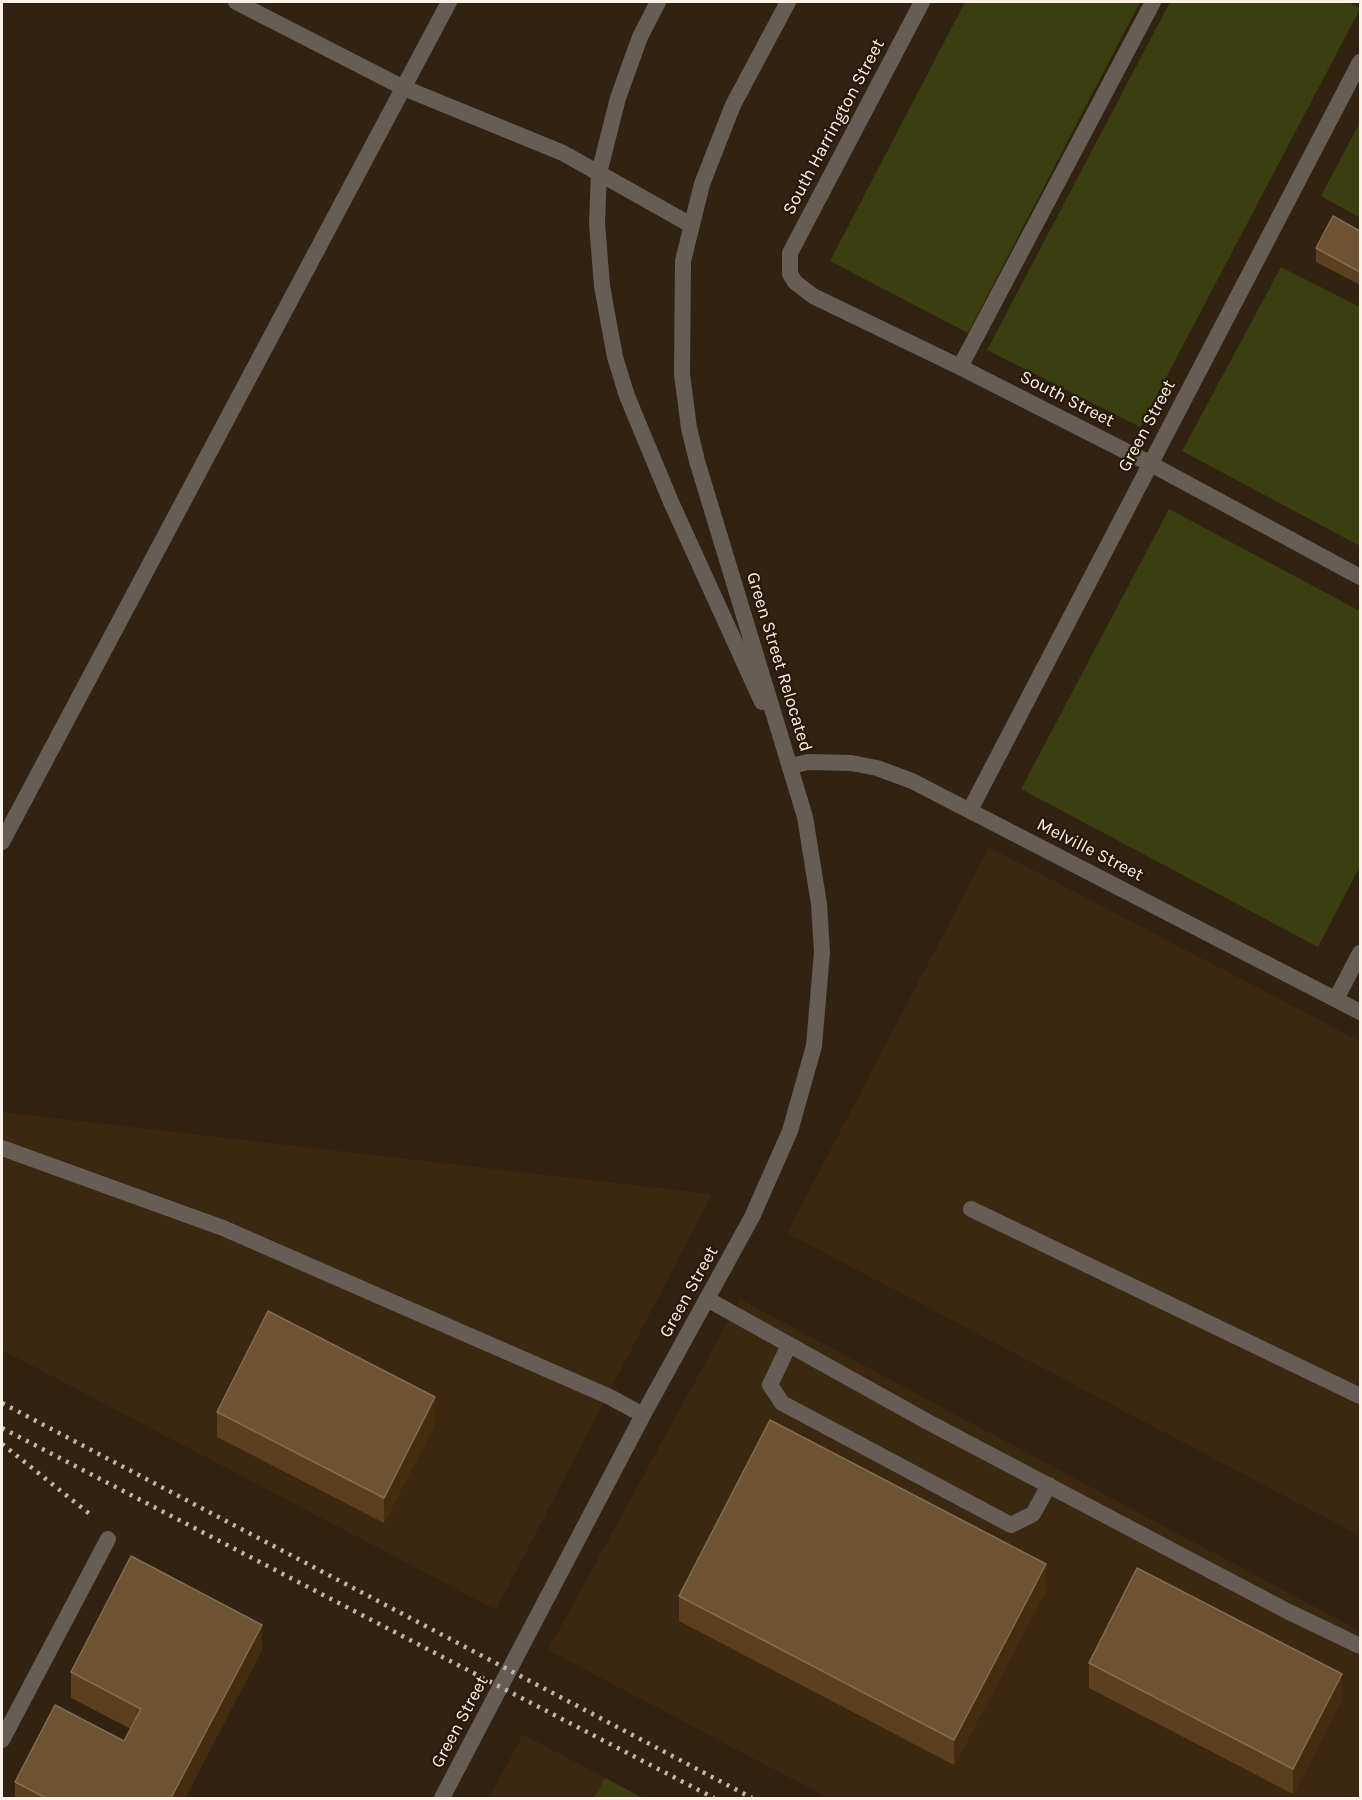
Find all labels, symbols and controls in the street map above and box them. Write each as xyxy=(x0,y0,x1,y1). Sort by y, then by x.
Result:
street label: South Harrington Street xyxy=(778,35,890,219)
street label: South Street xyxy=(1016,366,1118,432)
street label: Green Street xyxy=(1114,376,1180,476)
street label: Green Street Relocated xyxy=(741,570,817,754)
street label: Melville Street xyxy=(1033,814,1147,886)
street label: Green Street xyxy=(655,1243,723,1341)
street label: Green Street xyxy=(427,1672,493,1772)

